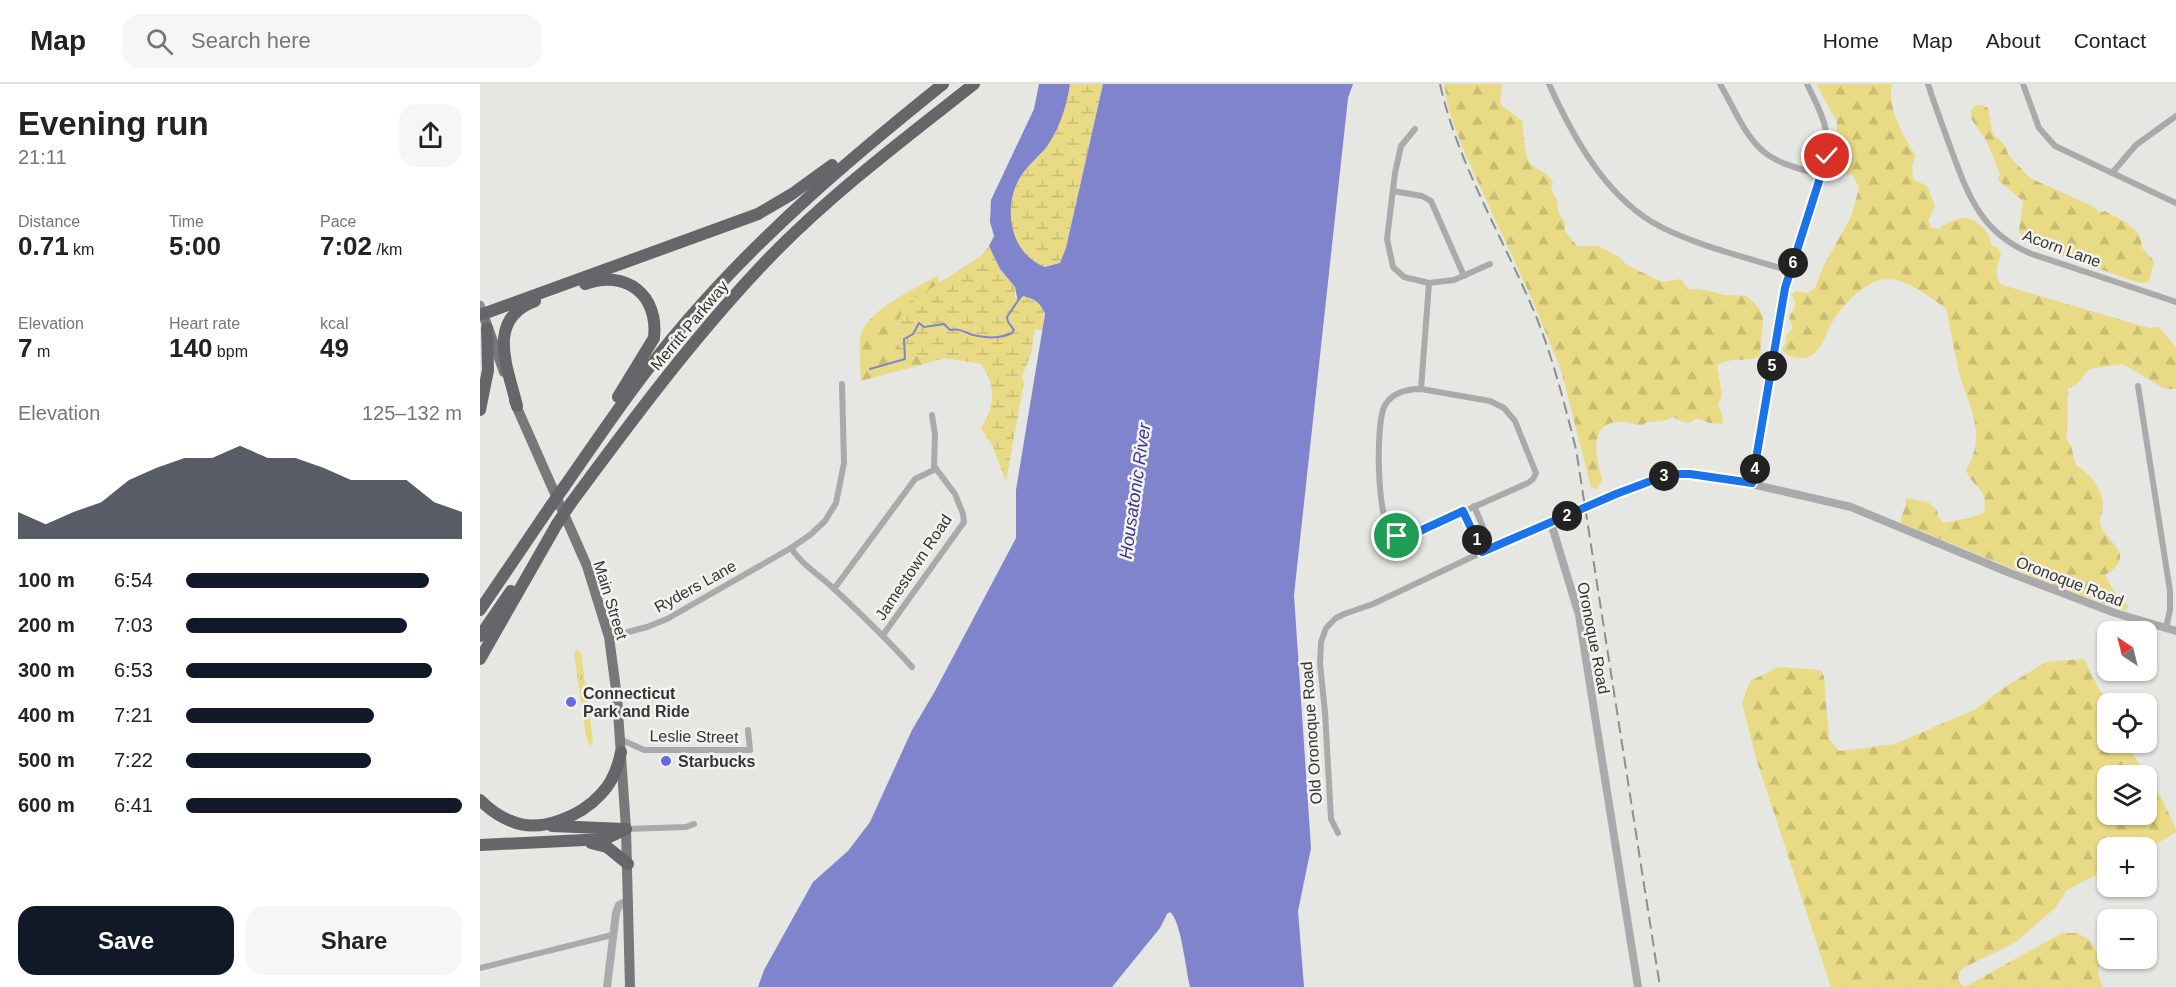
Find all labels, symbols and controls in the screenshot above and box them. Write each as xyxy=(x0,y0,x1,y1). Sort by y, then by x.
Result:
search box xyxy=(122,14,542,68)
text: Map xyxy=(30,25,86,56)
icon: search xyxy=(143,25,176,58)
text: Search here xyxy=(191,28,311,53)
text: Home xyxy=(1823,29,1879,52)
text: Map xyxy=(1912,29,1953,52)
text: About xyxy=(1986,29,2041,52)
text: Contact xyxy=(2074,29,2146,52)
button: share xyxy=(399,104,462,167)
text: Evening run xyxy=(18,105,209,142)
pin xyxy=(1801,130,1852,181)
icon: check xyxy=(1810,139,1843,172)
text: 21:11 xyxy=(18,146,67,168)
text: Distance xyxy=(18,213,80,230)
text: Time xyxy=(169,213,204,230)
text: Pace xyxy=(320,213,356,230)
street label: Acorn Lane xyxy=(2020,226,2103,270)
text: 0.71 xyxy=(18,231,69,261)
text: 5:00 xyxy=(169,231,221,261)
text: 7:02 xyxy=(320,231,372,261)
text: km xyxy=(69,241,94,258)
text: /km xyxy=(372,241,402,258)
pin: 6 xyxy=(1778,248,1808,278)
text: 6 xyxy=(1789,254,1797,271)
street label: Merritt Parkway xyxy=(647,277,732,373)
text: Elevation xyxy=(18,315,84,332)
text: Heart rate xyxy=(169,315,240,332)
text: kcal xyxy=(320,315,348,332)
text: 7 xyxy=(18,333,32,363)
text: 140 xyxy=(169,333,212,363)
text: 49 xyxy=(320,333,349,363)
text: m xyxy=(32,343,50,360)
text: bpm xyxy=(212,343,248,360)
pin: 5 xyxy=(1757,351,1787,381)
text: 5 xyxy=(1768,357,1776,374)
text: Elevation xyxy=(18,402,100,424)
text: 125–132 m xyxy=(362,402,462,424)
water label: Housatonic River xyxy=(1116,421,1155,560)
pin: 4 xyxy=(1740,454,1770,484)
text: 4 xyxy=(1751,460,1759,477)
pin: 3 xyxy=(1649,461,1679,491)
text: 3 xyxy=(1660,467,1668,484)
pin: 2 xyxy=(1552,501,1582,531)
text: 2 xyxy=(1563,507,1571,524)
pin xyxy=(1371,510,1422,561)
street label: Jamestown Road xyxy=(872,511,955,623)
icon: arrive xyxy=(1380,519,1413,552)
pin: 1 xyxy=(1462,525,1492,555)
text: 1 xyxy=(1473,531,1481,548)
street label: Oronoque Road xyxy=(2014,553,2126,610)
street label: Ryders Lane xyxy=(651,557,739,616)
street label: Main Street xyxy=(590,559,631,642)
text: 100 m xyxy=(18,569,75,591)
text: 6:54 xyxy=(114,569,153,591)
street label: Oronoque Road xyxy=(1574,581,1613,696)
text: 200 m xyxy=(18,614,75,636)
text: 7:03 xyxy=(114,614,153,636)
north arrow xyxy=(2097,621,2157,681)
map controls xyxy=(2097,621,2157,969)
text: 300 m xyxy=(18,659,75,681)
text: 6:53 xyxy=(114,659,153,681)
street label: Old Oronoque Road xyxy=(1298,661,1325,805)
place label: Connecticut Park and Ride xyxy=(583,685,690,720)
button: locate xyxy=(2097,693,2157,753)
marker: Connecticut Park and Ride xyxy=(564,695,578,709)
text: 400 m xyxy=(18,704,75,726)
text: 7:21 xyxy=(114,704,153,726)
street label: Leslie Street xyxy=(649,727,739,746)
text: 500 m xyxy=(18,749,75,771)
text: 7:22 xyxy=(114,749,153,771)
place label: Starbucks xyxy=(678,753,755,770)
marker: Starbucks xyxy=(659,754,673,768)
button: layers xyxy=(2097,765,2157,825)
text: 600 m xyxy=(18,794,75,816)
text: 6:41 xyxy=(114,794,153,816)
button: + xyxy=(2097,837,2157,897)
button: Save xyxy=(18,906,234,975)
button: Share xyxy=(246,906,462,975)
button: − xyxy=(2097,909,2157,969)

